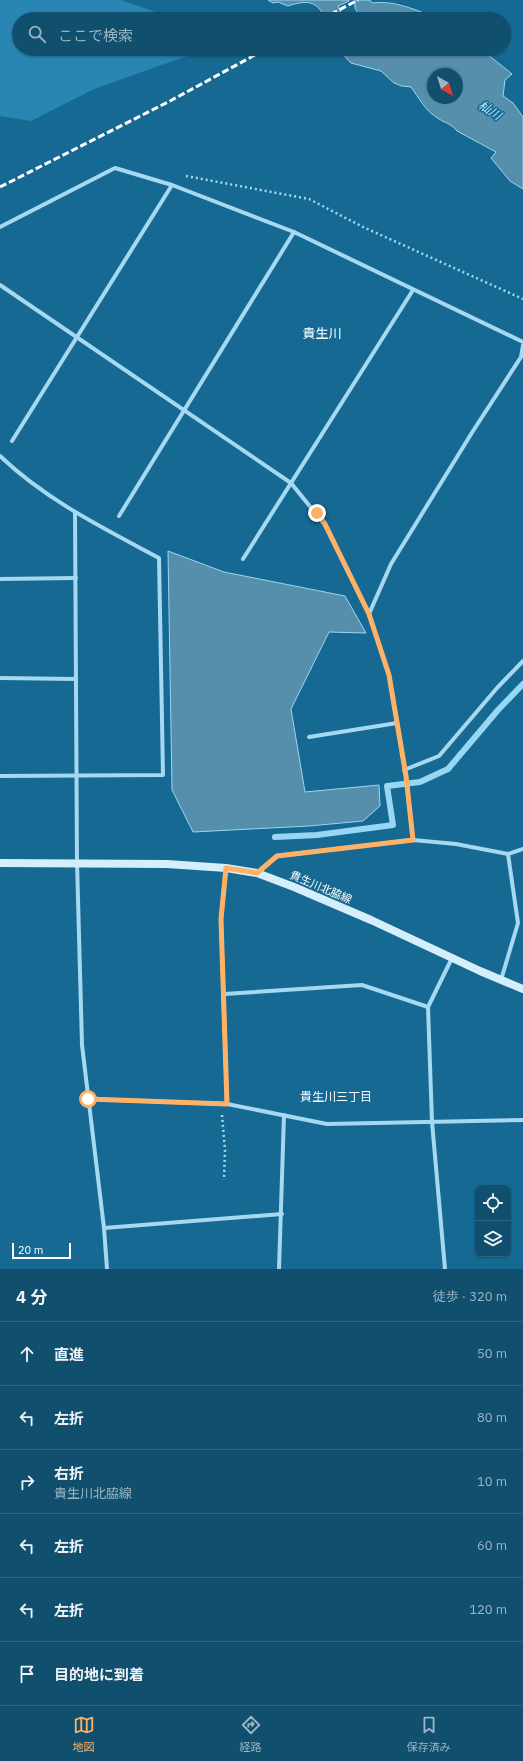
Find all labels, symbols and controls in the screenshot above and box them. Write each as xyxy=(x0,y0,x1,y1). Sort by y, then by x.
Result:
search box xyxy=(12,12,511,56)
icon: search xyxy=(26,23,48,45)
text: ここで検索 xyxy=(58,26,133,45)
north arrow xyxy=(427,68,463,104)
water label: 杣川 xyxy=(476,97,506,124)
district label: 貴生川 xyxy=(302,325,342,342)
route end xyxy=(308,504,326,522)
street label: 貴生川北脇線 xyxy=(288,868,354,906)
district label: 貴生川三丁目 xyxy=(300,1089,372,1104)
route start xyxy=(79,1090,97,1108)
map controls xyxy=(475,1185,511,1257)
button: locate xyxy=(475,1185,511,1221)
button: layers xyxy=(475,1221,511,1257)
scale bar xyxy=(12,1241,71,1260)
text: 20 m xyxy=(18,1243,43,1257)
text: 4 分 xyxy=(16,1286,47,1308)
text: 徒歩 · 320 m xyxy=(433,1288,507,1305)
icon: ahead xyxy=(16,1343,38,1365)
text: 直進 xyxy=(54,1345,84,1364)
text: 50 m xyxy=(477,1345,507,1362)
icon: left xyxy=(16,1407,38,1429)
text: 左折 xyxy=(54,1409,84,1428)
text: 80 m xyxy=(477,1409,507,1426)
text: 右折 xyxy=(54,1464,84,1483)
icon: right xyxy=(16,1471,38,1493)
text: 10 m xyxy=(477,1473,507,1490)
text: 貴生川北脇線 xyxy=(54,1485,132,1502)
icon: left xyxy=(16,1535,38,1557)
text: 左折 xyxy=(54,1537,84,1556)
text: 60 m xyxy=(477,1537,507,1554)
icon: left xyxy=(16,1599,38,1621)
text: 左折 xyxy=(54,1601,84,1620)
text: 120 m xyxy=(469,1601,507,1618)
icon: arrive xyxy=(16,1663,38,1685)
text: 目的地に到着 xyxy=(54,1665,144,1684)
tab: 地図 xyxy=(73,1714,95,1754)
tab: 経路 xyxy=(240,1714,262,1754)
tab: 保存済み xyxy=(407,1714,451,1754)

